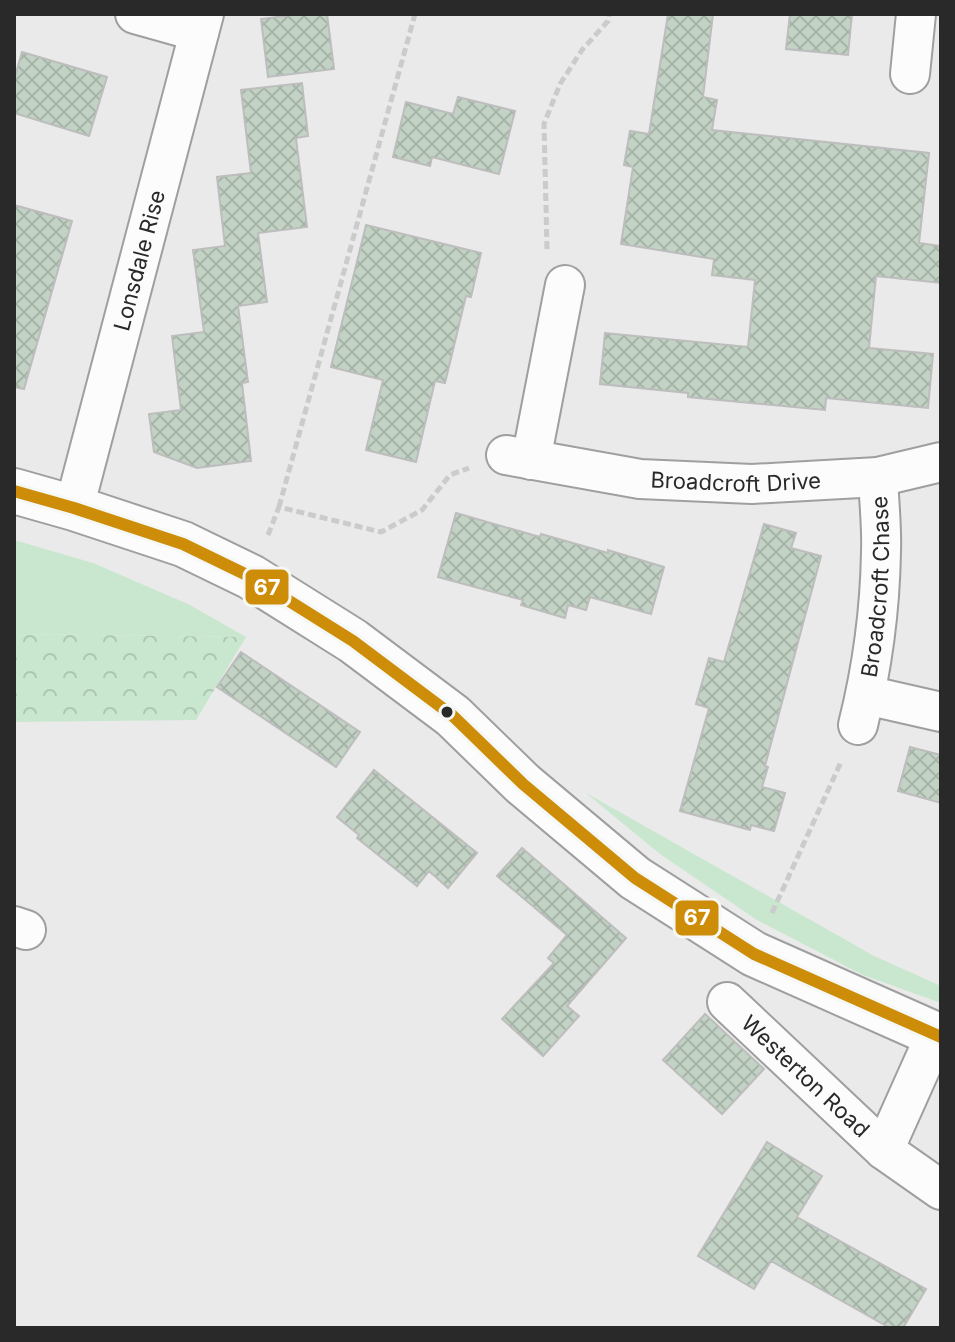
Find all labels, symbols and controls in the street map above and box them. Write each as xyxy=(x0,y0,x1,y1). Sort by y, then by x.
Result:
street label: Lonsdale Rise xyxy=(108,187,170,334)
street label: Broadcroft Drive xyxy=(650,466,822,497)
street label: Broadcroft Chase xyxy=(856,495,894,679)
line badge: 67 xyxy=(244,568,290,606)
text: 67 xyxy=(253,574,281,600)
unlabelled marker xyxy=(439,704,455,720)
line badge: 67 xyxy=(674,899,720,937)
text: 67 xyxy=(683,904,711,930)
street label: Westerton Road xyxy=(736,1010,875,1142)

